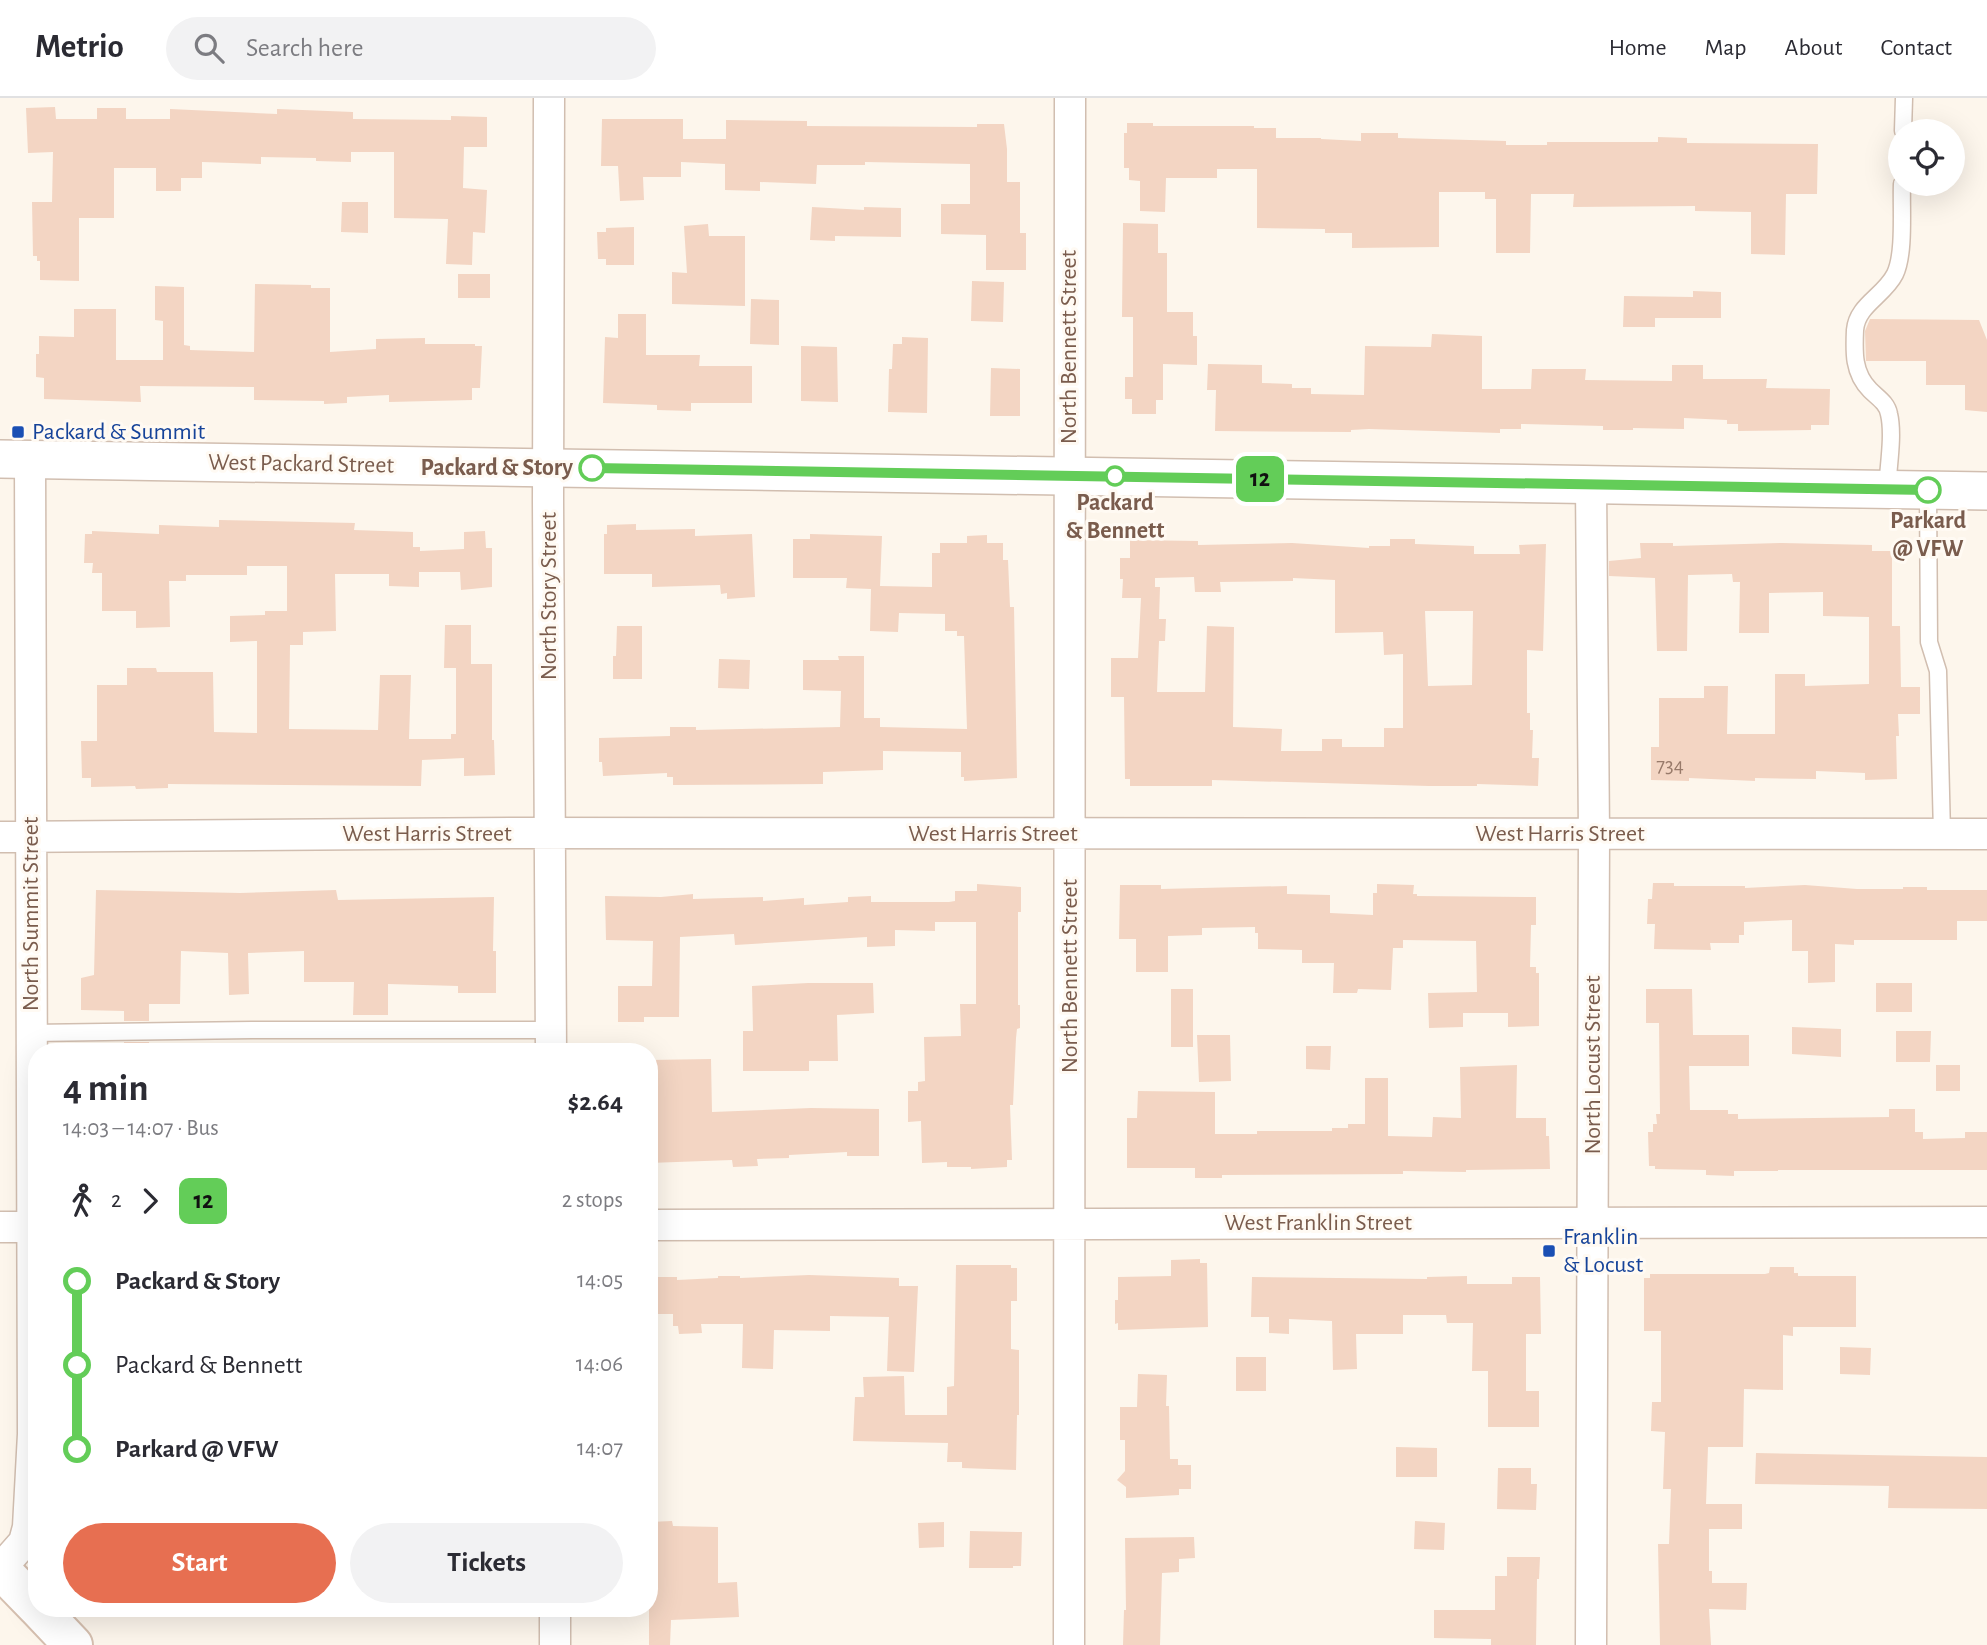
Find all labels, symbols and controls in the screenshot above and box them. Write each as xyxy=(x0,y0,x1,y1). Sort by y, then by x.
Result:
search box xyxy=(166,17,656,80)
icon: search xyxy=(190,29,228,67)
text: Metrio xyxy=(35,31,124,64)
text: Search here xyxy=(246,35,363,61)
text: Home xyxy=(1609,36,1667,60)
text: Map xyxy=(1705,36,1747,60)
text: About xyxy=(1785,36,1842,60)
text: Contact xyxy=(1880,36,1952,60)
map controls xyxy=(1888,119,1965,196)
button: locate xyxy=(1888,119,1965,196)
street label: North Bennett Street xyxy=(1057,249,1081,444)
place label: Packard & Summit xyxy=(32,420,206,444)
marker: Packard & Summit xyxy=(10,424,26,440)
street label: West Packard Street xyxy=(208,450,395,478)
marker: Packard & Story xyxy=(579,455,605,481)
place label: Packard & Story xyxy=(421,456,573,480)
line badge: 12 xyxy=(1228,456,1292,502)
marker: Packard & Bennett xyxy=(1105,466,1125,486)
text: 12 xyxy=(1250,467,1270,491)
marker: Parkard @ VFW xyxy=(1915,477,1941,503)
place label: Packard & Bennett xyxy=(1066,491,1164,543)
place label: Parkard @ VFW xyxy=(1890,509,1966,561)
street label: North Story Street xyxy=(537,512,561,680)
house number: 734 xyxy=(1656,755,1684,776)
street label: North Summit Street xyxy=(19,816,43,1011)
street label: West Harris Street xyxy=(342,822,512,846)
street label: West Harris Street xyxy=(908,822,1078,846)
street label: West Harris Street xyxy=(1475,822,1645,846)
street label: North Bennett Street xyxy=(1058,878,1082,1073)
street label: North Locust Street xyxy=(1581,975,1605,1155)
text: 4 min xyxy=(63,1070,149,1108)
text: $2.64 xyxy=(567,1089,623,1115)
text: 14:03 – 14:07 · Bus xyxy=(63,1117,219,1140)
icon: walk xyxy=(63,1182,101,1220)
icon: forward xyxy=(131,1182,169,1220)
text: 2 xyxy=(111,1189,121,1212)
text: 12 xyxy=(193,1189,213,1213)
text: 2 stops xyxy=(562,1189,623,1212)
street label: West Franklin Street xyxy=(1224,1211,1412,1235)
place label: Franklin & Locust xyxy=(1563,1225,1643,1277)
marker: Franklin & Locust xyxy=(1541,1243,1557,1259)
text: Packard & Story xyxy=(115,1268,280,1294)
text: 14:05 xyxy=(577,1269,623,1292)
text: Packard & Bennett xyxy=(115,1352,302,1378)
text: 14:06 xyxy=(576,1353,623,1376)
text: Parkard @ VFW xyxy=(115,1436,278,1462)
text: 14:07 xyxy=(577,1437,623,1460)
button: Start xyxy=(63,1523,336,1603)
button: Tickets xyxy=(350,1523,623,1603)

